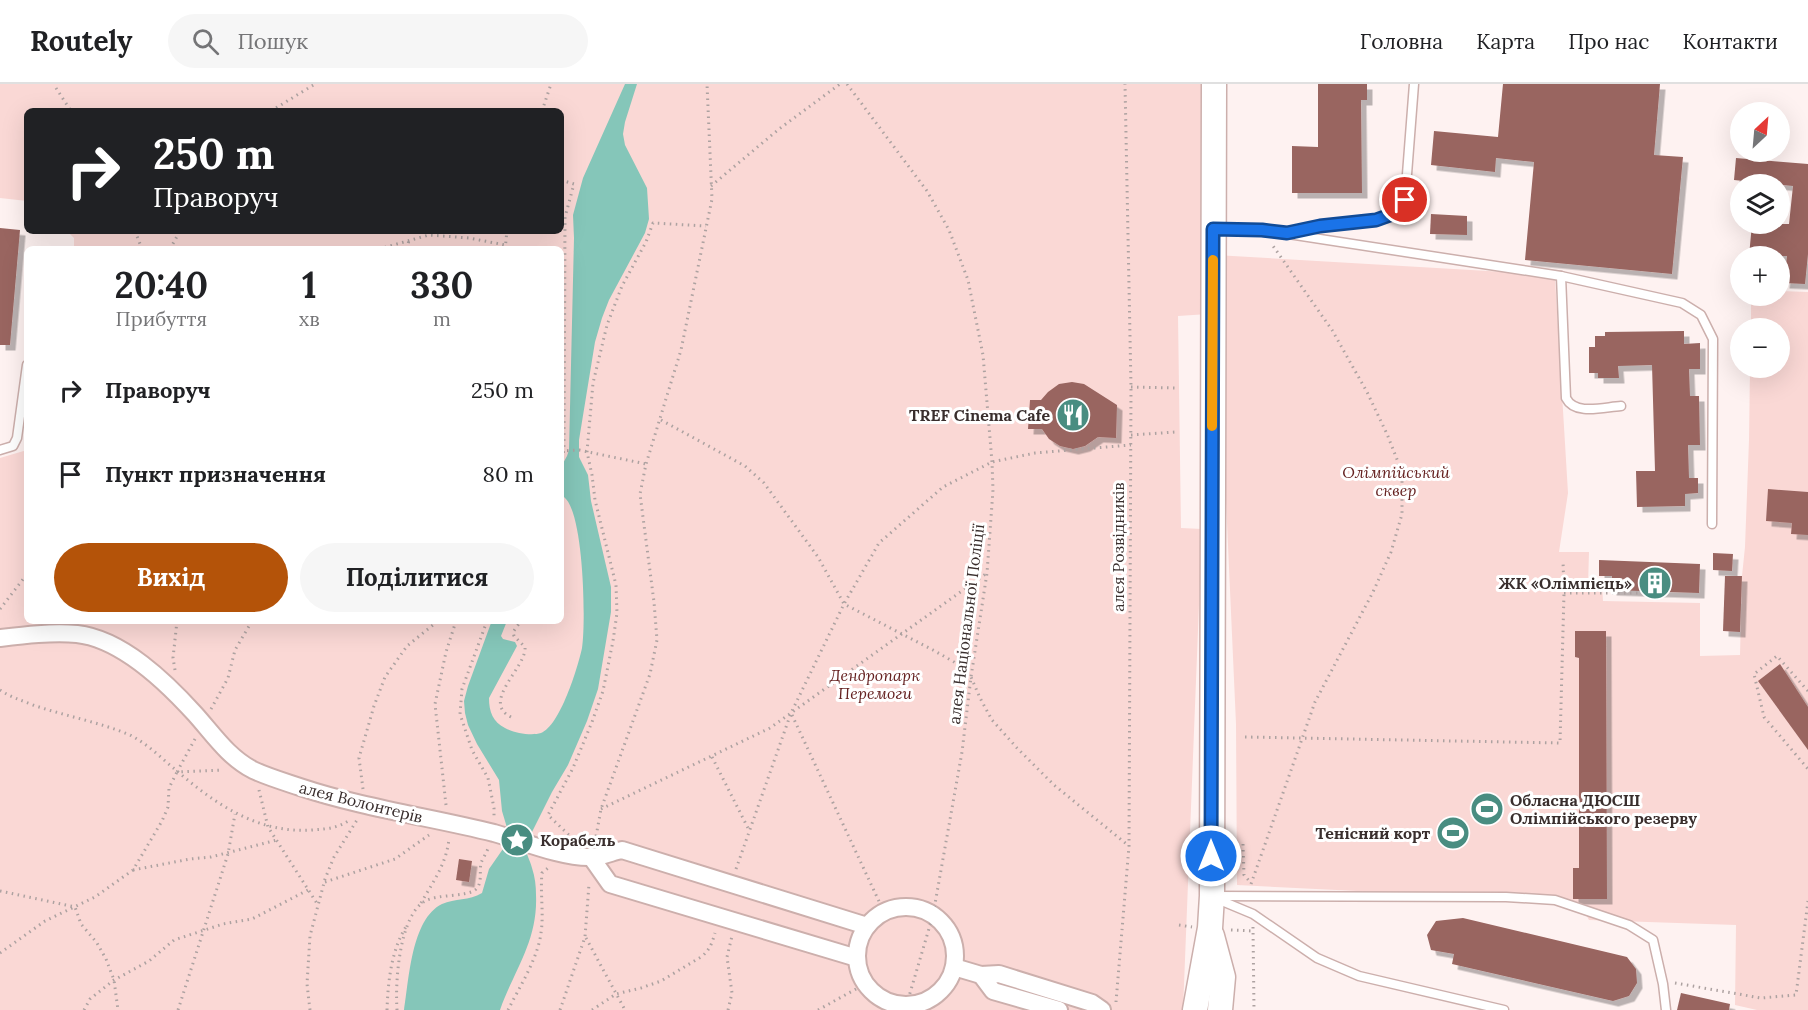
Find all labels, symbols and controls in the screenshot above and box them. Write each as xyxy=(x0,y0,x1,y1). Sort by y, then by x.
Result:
search box xyxy=(168,14,588,68)
text: Routely xyxy=(30,23,132,59)
icon: search xyxy=(189,25,222,58)
text: Пошук xyxy=(237,27,308,55)
text: Головна xyxy=(1360,28,1443,55)
text: Карта xyxy=(1476,28,1535,55)
text: Про нас xyxy=(1568,28,1650,55)
text: Контакти xyxy=(1683,28,1778,55)
north arrow xyxy=(1730,102,1790,162)
map controls xyxy=(1730,102,1790,378)
text: 250 m xyxy=(153,127,274,181)
icon: right xyxy=(54,132,132,210)
pin xyxy=(1379,174,1430,225)
button: layers xyxy=(1730,174,1790,234)
text: Праворуч xyxy=(153,180,279,214)
icon: arrive xyxy=(1388,183,1421,216)
button: + xyxy=(1730,246,1790,306)
text: 20:40 xyxy=(115,262,208,308)
text: 1 xyxy=(302,262,317,308)
text: 330 xyxy=(410,262,473,308)
text: Прибуття xyxy=(116,306,207,331)
text: хв xyxy=(299,306,320,331)
text: m xyxy=(433,306,451,331)
button: − xyxy=(1730,318,1790,378)
icon: right xyxy=(54,374,87,407)
text: Праворуч xyxy=(105,376,211,404)
text: 250 m xyxy=(471,376,534,404)
restaurant icon: TREF Cinema Cafe xyxy=(1055,397,1091,433)
place label: TREF Cinema Cafe xyxy=(909,405,1050,425)
icon: arrive xyxy=(54,458,87,491)
text: Пункт призначення xyxy=(105,460,326,488)
text: 80 m xyxy=(483,460,534,488)
park label: Олімпійський сквер xyxy=(1342,462,1450,500)
street label: алея Розвідників xyxy=(1108,482,1128,612)
street label: алея Національної Поліції xyxy=(944,522,988,725)
button: Вихід xyxy=(54,543,288,612)
button: Поділитися xyxy=(300,543,534,612)
building icon: ЖК «Олімпієць» xyxy=(1637,565,1673,601)
place label: ЖК «Олімпієць» xyxy=(1499,573,1632,593)
park label: Дендропарк Перемоги xyxy=(829,665,920,703)
street label: алея Волонтерів xyxy=(297,777,425,827)
place label: Обласна ДЮСШ Олімпійського резерву xyxy=(1510,790,1697,828)
sports icon: Обласна ДЮСШ Олімпійського резерву xyxy=(1469,791,1505,827)
sports icon: Тенісний корт xyxy=(1435,815,1471,851)
place icon: Корабель xyxy=(499,822,535,858)
place label: Тенісний корт xyxy=(1316,823,1431,843)
position arrow xyxy=(1179,824,1243,888)
place label: Корабель xyxy=(540,830,616,850)

